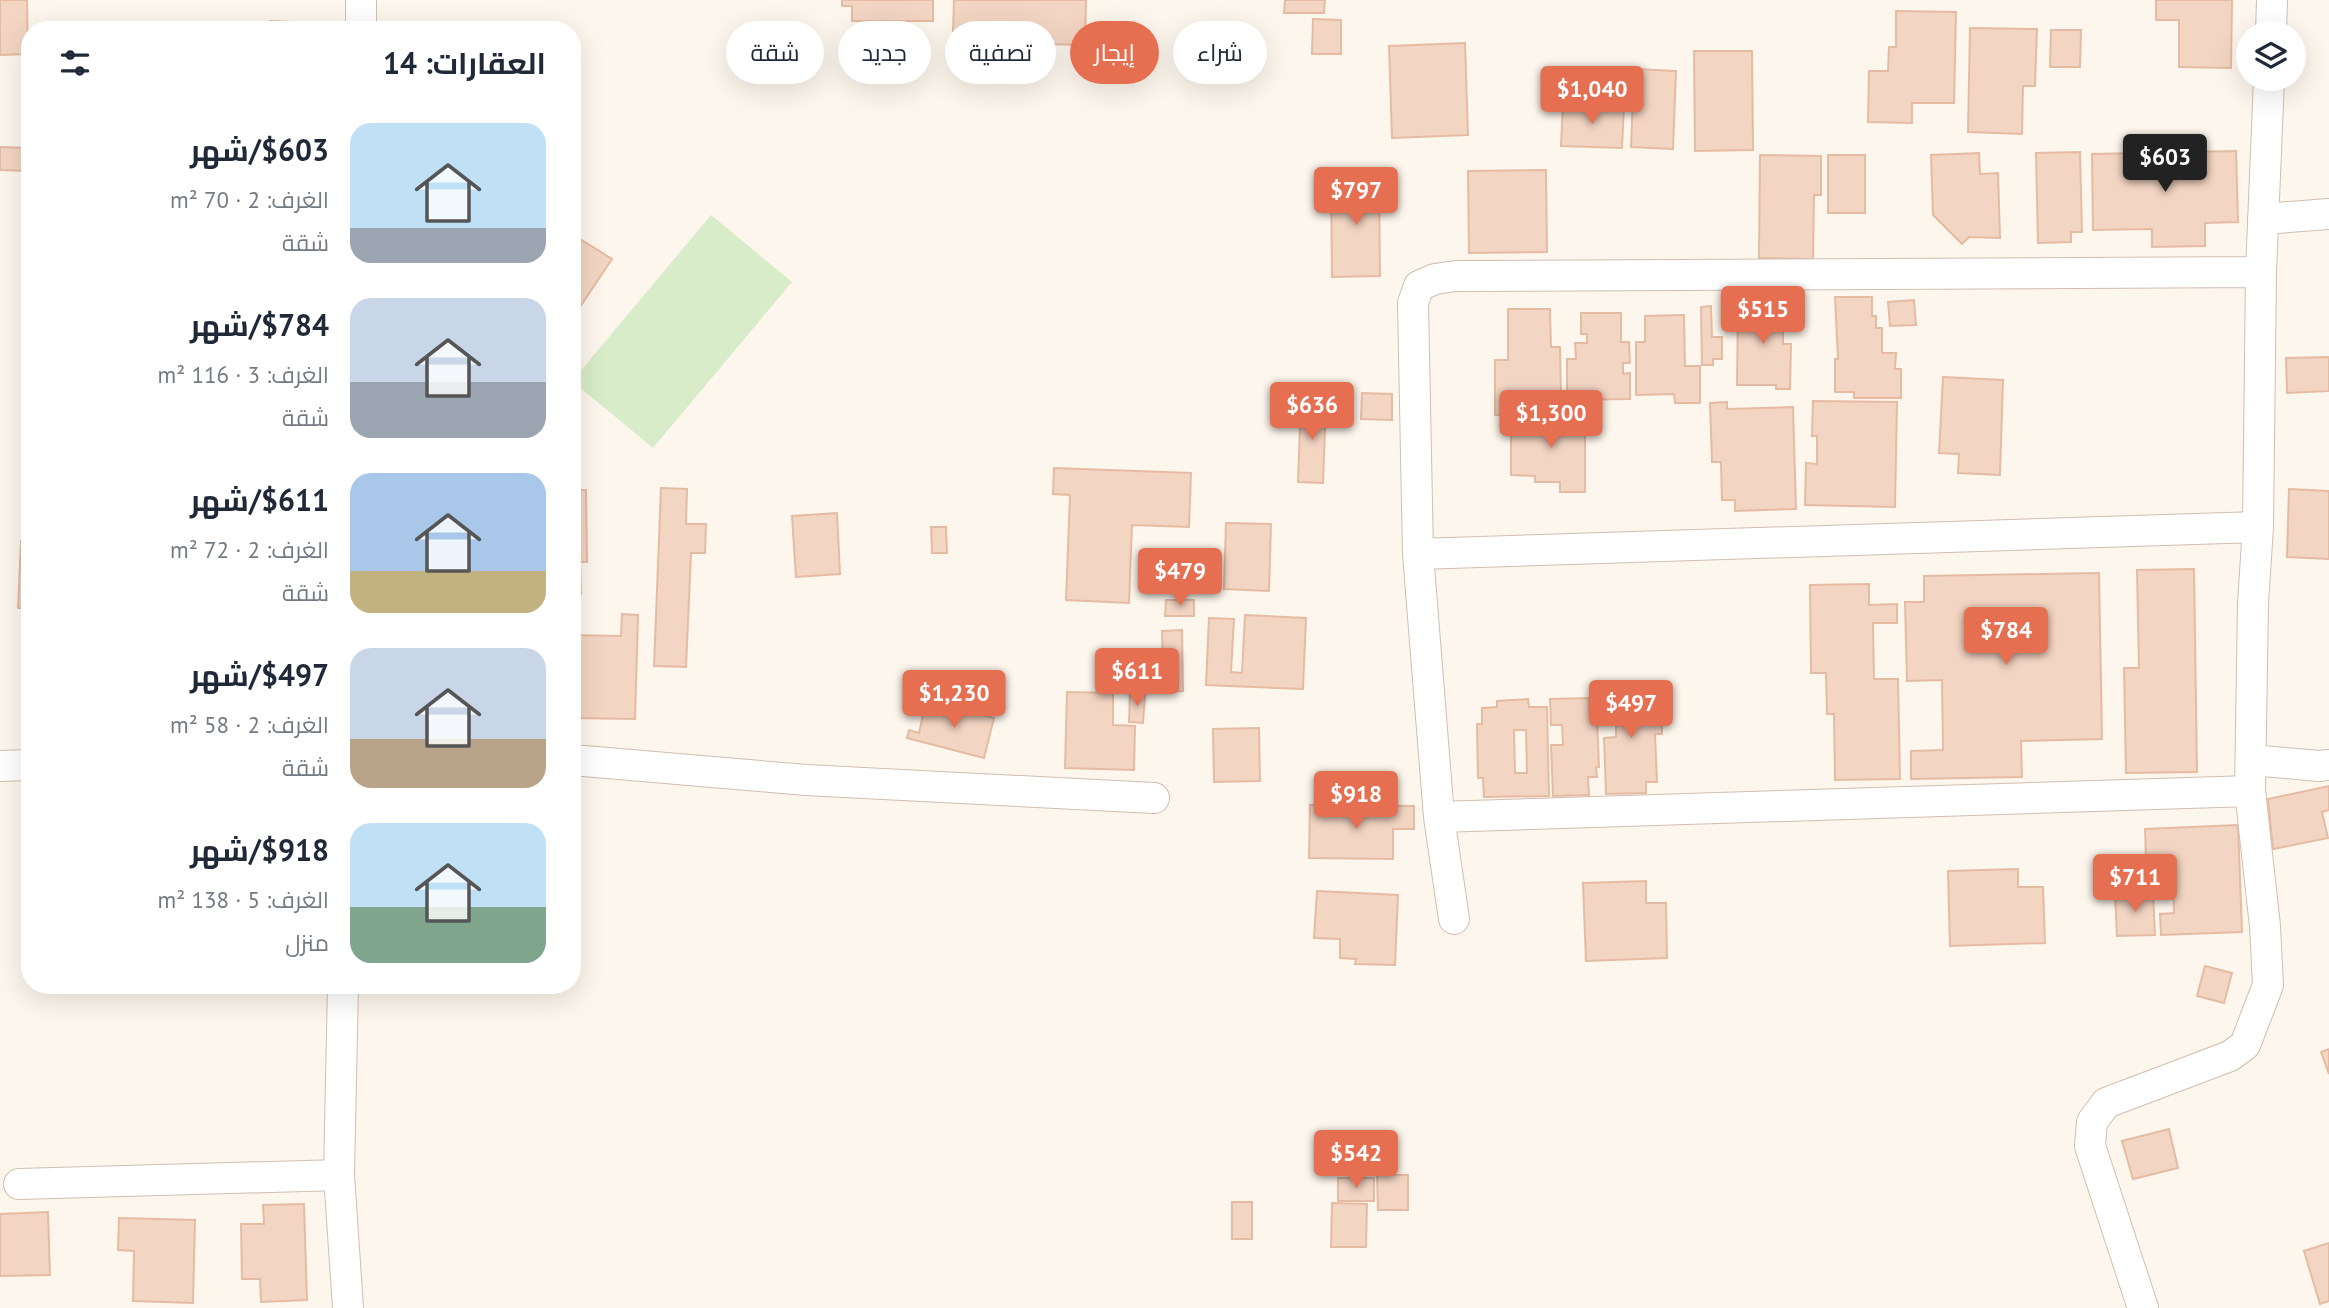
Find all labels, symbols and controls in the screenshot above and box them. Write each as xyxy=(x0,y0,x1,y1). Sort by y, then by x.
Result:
chip: شقة xyxy=(726,21,824,84)
chip: جديد xyxy=(838,21,931,84)
chip: تصفية xyxy=(945,21,1056,84)
chip: إيجار xyxy=(1070,21,1159,84)
chip: شراء xyxy=(1173,21,1267,84)
map controls xyxy=(2236,21,2306,91)
button: layers xyxy=(2236,21,2306,91)
text: العقارات: 14 xyxy=(383,43,546,82)
icon: filters xyxy=(56,44,94,82)
pin: $1,040 xyxy=(1535,66,1649,126)
text: $1,040 xyxy=(1556,74,1628,103)
text: $603/شهر xyxy=(190,130,329,169)
pin: $603 xyxy=(2124,134,2206,194)
text: $603 xyxy=(2139,142,2191,171)
icon: home xyxy=(406,151,490,235)
pin: $797 xyxy=(1315,168,1397,227)
text: $797 xyxy=(1330,175,1382,204)
text: الغرف: 2 · 70 m² xyxy=(170,185,329,214)
text: شقة xyxy=(282,228,329,257)
pin: $515 xyxy=(1722,286,1804,346)
text: $515 xyxy=(1737,294,1789,323)
text: $784/شهر xyxy=(190,305,329,344)
icon: home xyxy=(406,326,490,410)
text: الغرف: 3 · 116 m² xyxy=(158,360,329,389)
pin: $636 xyxy=(1271,382,1353,442)
text: $636 xyxy=(1286,390,1338,419)
pin: $1,300 xyxy=(1494,391,1608,450)
text: $1,300 xyxy=(1515,398,1587,427)
text: شقة xyxy=(282,403,329,432)
text: $611/شهر xyxy=(190,480,329,519)
icon: home xyxy=(406,501,490,585)
text: الغرف: 2 · 72 m² xyxy=(170,535,329,564)
pin: $479 xyxy=(1139,548,1221,608)
text: $479 xyxy=(1154,556,1206,585)
text: شقة xyxy=(282,578,329,607)
pin: $784 xyxy=(1965,608,2047,667)
text: $784 xyxy=(1980,615,2032,644)
pin: $611 xyxy=(1096,648,1178,708)
text: $497/شهر xyxy=(190,655,329,694)
text: $611 xyxy=(1111,656,1163,685)
pin: $1,230 xyxy=(897,670,1011,730)
icon: home xyxy=(406,676,490,760)
text: $1,230 xyxy=(918,678,990,707)
pin: $497 xyxy=(1590,680,1672,740)
text: $497 xyxy=(1605,688,1657,717)
text: الغرف: 2 · 58 m² xyxy=(170,710,329,739)
text: شقة xyxy=(282,753,329,782)
pin: $918 xyxy=(1315,772,1397,831)
text: $918 xyxy=(1330,779,1382,808)
text: $918/شهر xyxy=(190,830,329,869)
icon: home xyxy=(406,851,490,935)
pin: $711 xyxy=(2094,855,2176,914)
text: $711 xyxy=(2109,862,2161,891)
text: الغرف: 5 · 138 m² xyxy=(158,885,329,914)
text: منزل xyxy=(285,928,329,957)
pin: $542 xyxy=(1315,1130,1397,1190)
text: $542 xyxy=(1330,1138,1382,1167)

